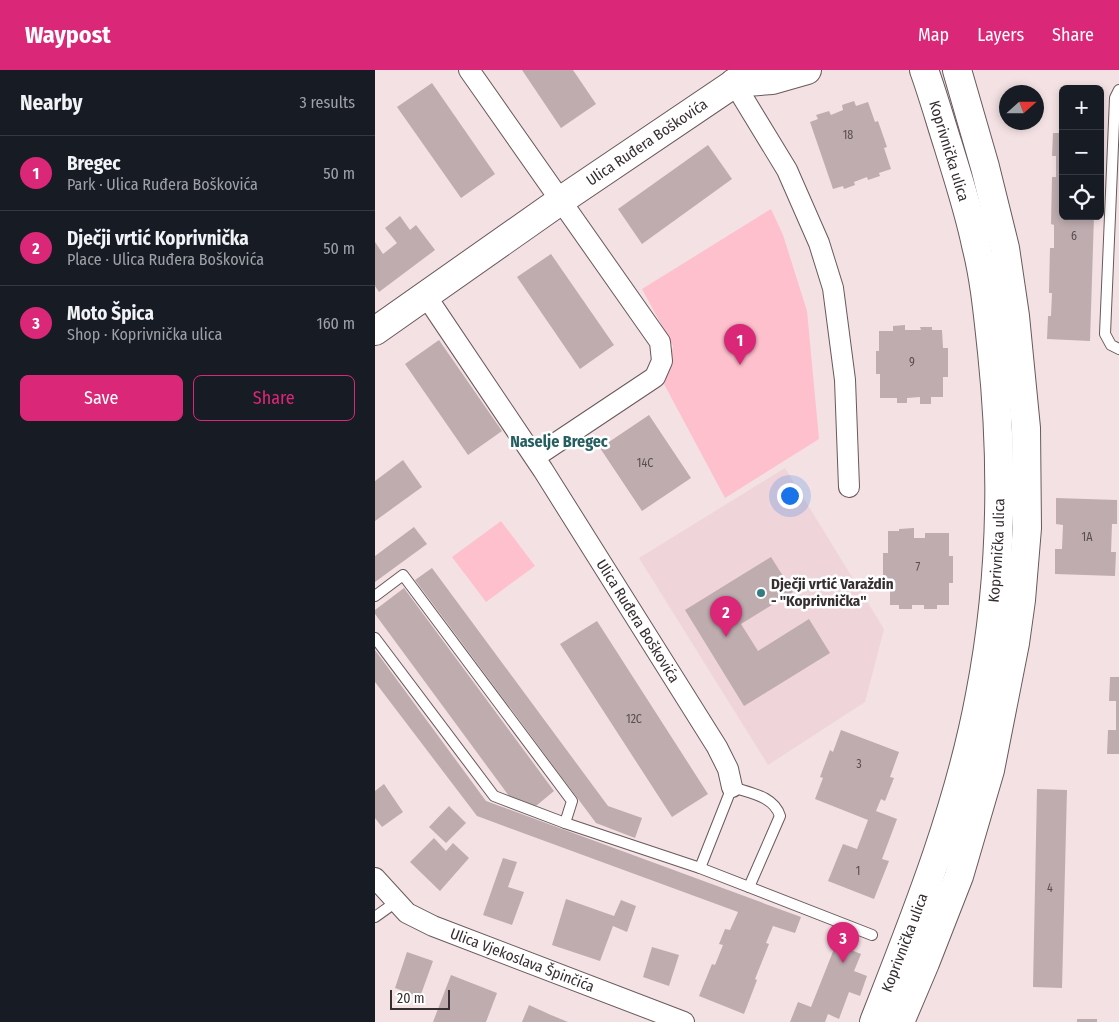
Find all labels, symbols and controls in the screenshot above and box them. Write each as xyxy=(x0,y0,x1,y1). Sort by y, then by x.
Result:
text: Waypost xyxy=(25,21,111,49)
text: Map xyxy=(918,24,949,46)
text: Layers xyxy=(977,24,1024,46)
text: Share xyxy=(1052,24,1094,46)
north arrow xyxy=(999,85,1044,130)
map controls xyxy=(1059,85,1104,220)
button: + xyxy=(1059,85,1104,130)
text: Nearby xyxy=(20,90,82,116)
text: 3 results xyxy=(299,93,355,112)
street label: Ulica Ruđera Boškovića xyxy=(583,95,711,190)
street label: Koprivnička ulica xyxy=(925,99,973,203)
house number: 18 xyxy=(843,128,853,142)
button: − xyxy=(1059,130,1104,175)
text: Bregec xyxy=(67,152,121,175)
text: 1 xyxy=(33,164,39,183)
text: 50 m xyxy=(323,164,355,183)
text: Park · Ulica Ruđera Boškovića xyxy=(67,175,258,194)
button: locate xyxy=(1059,175,1104,220)
text: Dječji vrtić Koprivnička xyxy=(67,227,249,250)
house number: 6 xyxy=(1071,229,1077,243)
text: 2 xyxy=(32,239,40,258)
text: 50 m xyxy=(323,239,355,258)
text: Place · Ulica Ruđera Boškovića xyxy=(67,250,264,269)
text: Moto Špica xyxy=(67,302,154,325)
text: 3 xyxy=(32,314,40,333)
text: 160 m xyxy=(316,314,355,333)
pin: 1 xyxy=(724,324,756,365)
text: Shop · Koprivnička ulica xyxy=(67,325,222,344)
house number: 9 xyxy=(909,355,915,369)
button: Save xyxy=(20,375,183,421)
button: Share xyxy=(193,375,355,421)
district label: Naselje Bregec xyxy=(510,432,608,451)
house number: 14C xyxy=(637,456,653,470)
your location xyxy=(777,483,803,509)
street label: Koprivnička ulica xyxy=(985,498,1008,603)
house number: 1A xyxy=(1082,530,1093,544)
street label: Ulica Ruđera Boškovića xyxy=(592,556,683,686)
house number: 7 xyxy=(916,560,921,574)
place label: Dječji vrtić Varaždin - "Koprivnička" xyxy=(771,575,894,610)
marker: Dječji vrtić Varaždin - "Koprivnička" xyxy=(755,587,767,599)
pin: 2 xyxy=(710,596,742,637)
house number: 12C xyxy=(626,712,642,726)
house number: 3 xyxy=(856,757,862,771)
house number: 1 xyxy=(856,864,860,878)
house number: 4 xyxy=(1047,881,1053,895)
street label: Koprivnička ulica xyxy=(878,891,932,995)
pin: 3 xyxy=(827,922,859,963)
street label: Ulica Vjekoslava Špinčića xyxy=(448,924,597,996)
scale bar xyxy=(390,987,450,1010)
text: 20 m xyxy=(397,990,425,1007)

